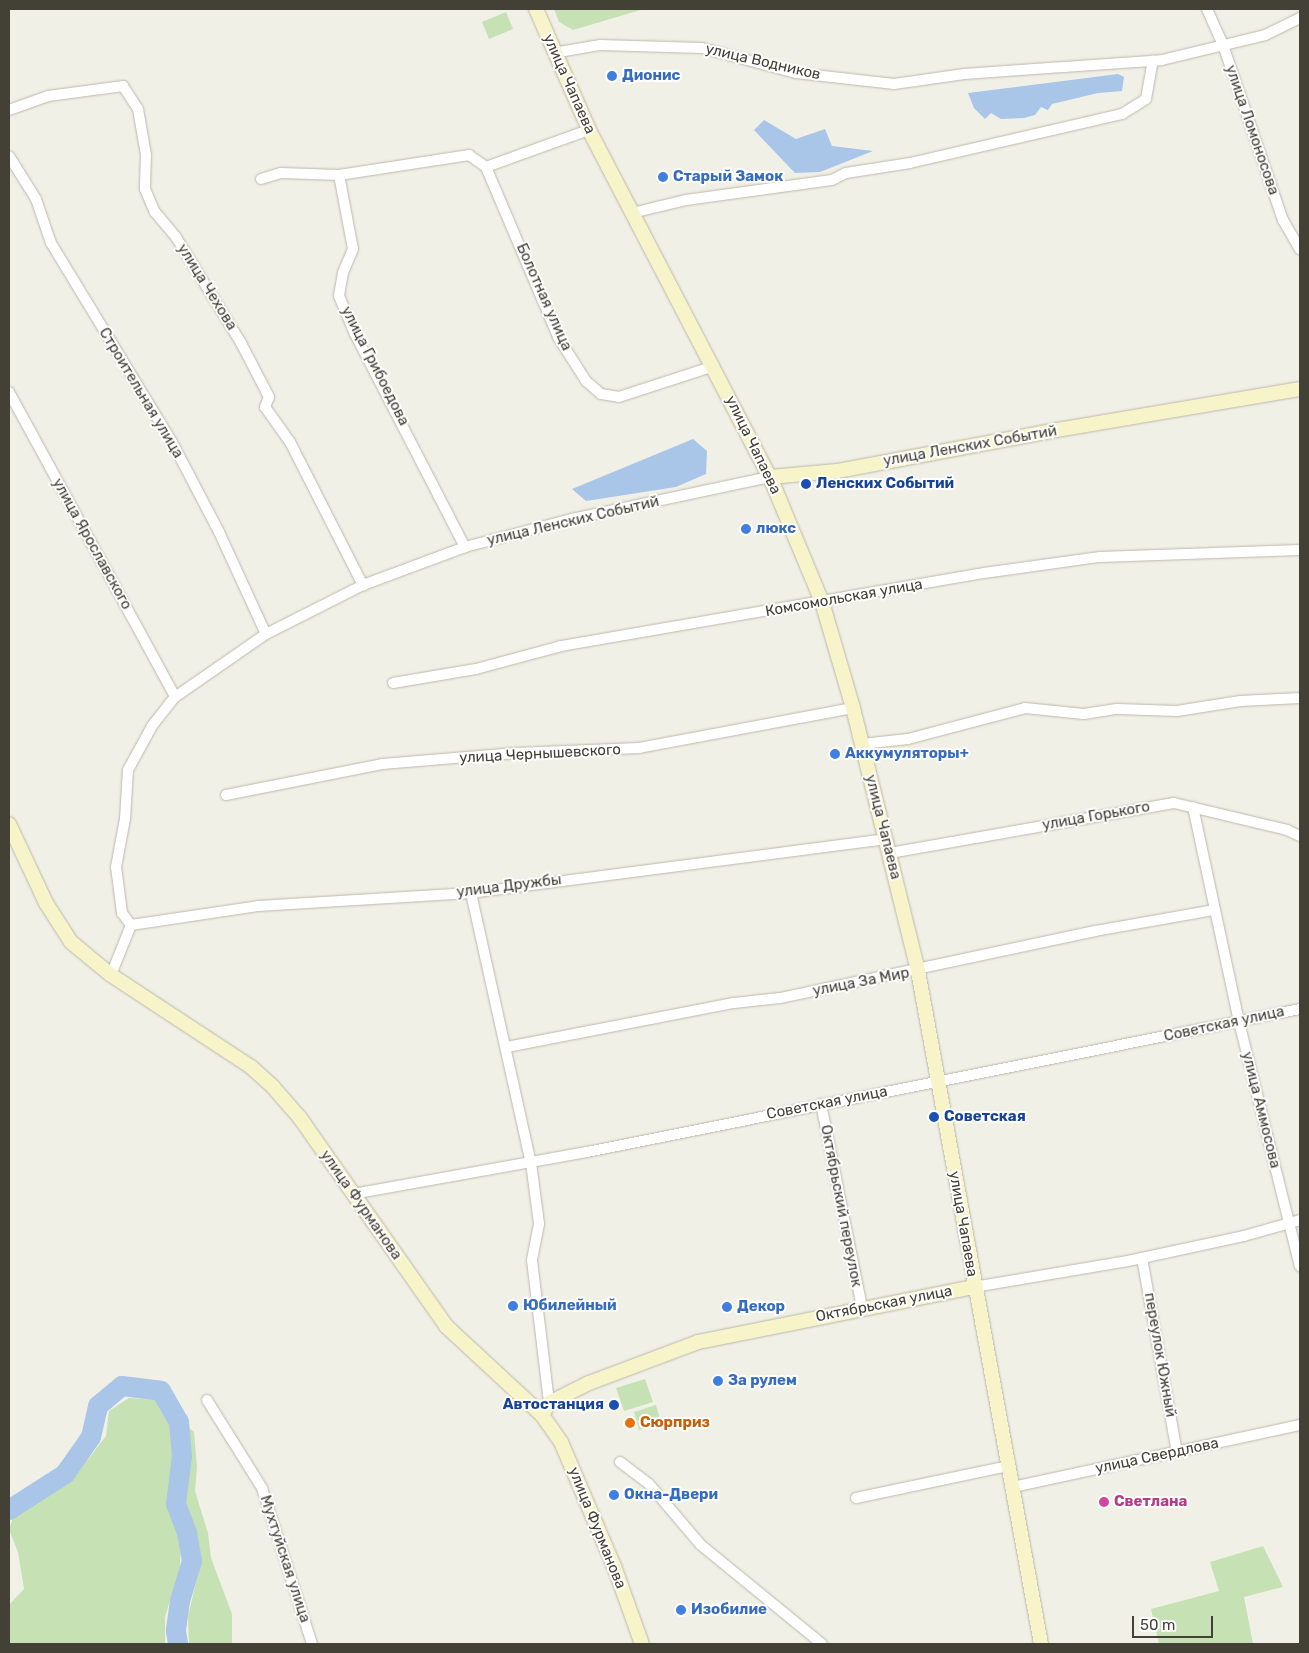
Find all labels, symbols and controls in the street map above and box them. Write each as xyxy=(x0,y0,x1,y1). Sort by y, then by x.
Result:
street label: улица Чапаева xyxy=(539,31,599,137)
street label: улица Водников xyxy=(704,40,822,84)
street label: улица Ломоносова xyxy=(1221,63,1283,197)
place label: Дионис xyxy=(622,67,680,85)
marker: Дионис xyxy=(606,70,618,82)
place label: Старый Замок xyxy=(673,168,783,186)
marker: Старый Замок xyxy=(657,171,669,183)
street label: улица Чехова xyxy=(173,240,241,334)
street label: Болотная улица xyxy=(512,241,576,353)
street label: улица Грибоедова xyxy=(337,303,413,429)
street label: Строительная улица xyxy=(95,325,187,461)
street label: улица Чапаева xyxy=(721,393,785,497)
street label: улица Ленских Событий xyxy=(882,422,1058,470)
street label: улица Ярославского xyxy=(48,475,136,613)
place label: Ленских Событий xyxy=(816,475,954,493)
marker: Ленских Событий xyxy=(800,478,812,490)
street label: улица Ленских Событий xyxy=(485,492,661,550)
place label: люкс xyxy=(756,520,796,538)
marker: люкс xyxy=(740,523,752,535)
street label: Комсомольская улица xyxy=(764,575,924,621)
street label: улица Чернышевского xyxy=(459,741,621,767)
place label: Аккумуляторы+ xyxy=(845,745,969,763)
marker: Аккумуляторы+ xyxy=(829,748,841,760)
street label: улица Чапаева xyxy=(861,773,905,881)
street label: улица Горького xyxy=(1041,798,1151,834)
street label: улица Дружбы xyxy=(455,871,563,901)
street label: улица За Мир xyxy=(811,964,911,1000)
street label: Советская улица xyxy=(1162,1002,1286,1046)
street label: улица Аммосова xyxy=(1238,1050,1284,1170)
street label: Советская улица xyxy=(765,1082,889,1124)
place label: Советская xyxy=(944,1108,1026,1126)
marker: Советская xyxy=(928,1111,940,1123)
street label: Октябрьский переулок xyxy=(816,1123,866,1289)
street label: улица Фурманова xyxy=(316,1147,406,1263)
street label: улица Чапаева xyxy=(945,1170,981,1278)
street label: Октябрьская улица xyxy=(814,1282,954,1326)
street label: переулок Южный xyxy=(1140,1291,1180,1419)
place label: Юбилейный xyxy=(523,1297,617,1315)
place label: Декор xyxy=(737,1298,785,1316)
marker: Юбилейный xyxy=(507,1300,519,1312)
marker: Декор xyxy=(721,1301,733,1313)
place label: За рулем xyxy=(728,1372,797,1390)
marker: За рулем xyxy=(712,1375,724,1387)
place label: Автостанция xyxy=(503,1396,604,1414)
marker: Автостанция xyxy=(608,1399,620,1411)
place label: Сюрприз xyxy=(640,1414,710,1432)
marker: Сюрприз xyxy=(624,1417,636,1429)
street label: улица Свердлова xyxy=(1094,1434,1220,1478)
street label: улица Фурманова xyxy=(564,1464,630,1592)
place label: Окна-Двери xyxy=(624,1486,718,1504)
marker: Окна-Двери xyxy=(608,1489,620,1501)
street label: Мухтуйская улица xyxy=(256,1493,314,1625)
place label: Светлана xyxy=(1114,1493,1187,1511)
marker: Светлана xyxy=(1098,1496,1110,1508)
place label: Изобилие xyxy=(691,1601,767,1619)
marker: Изобилие xyxy=(675,1604,687,1616)
scale bar xyxy=(1134,1606,1215,1638)
text: 50 m xyxy=(1140,1616,1175,1634)

